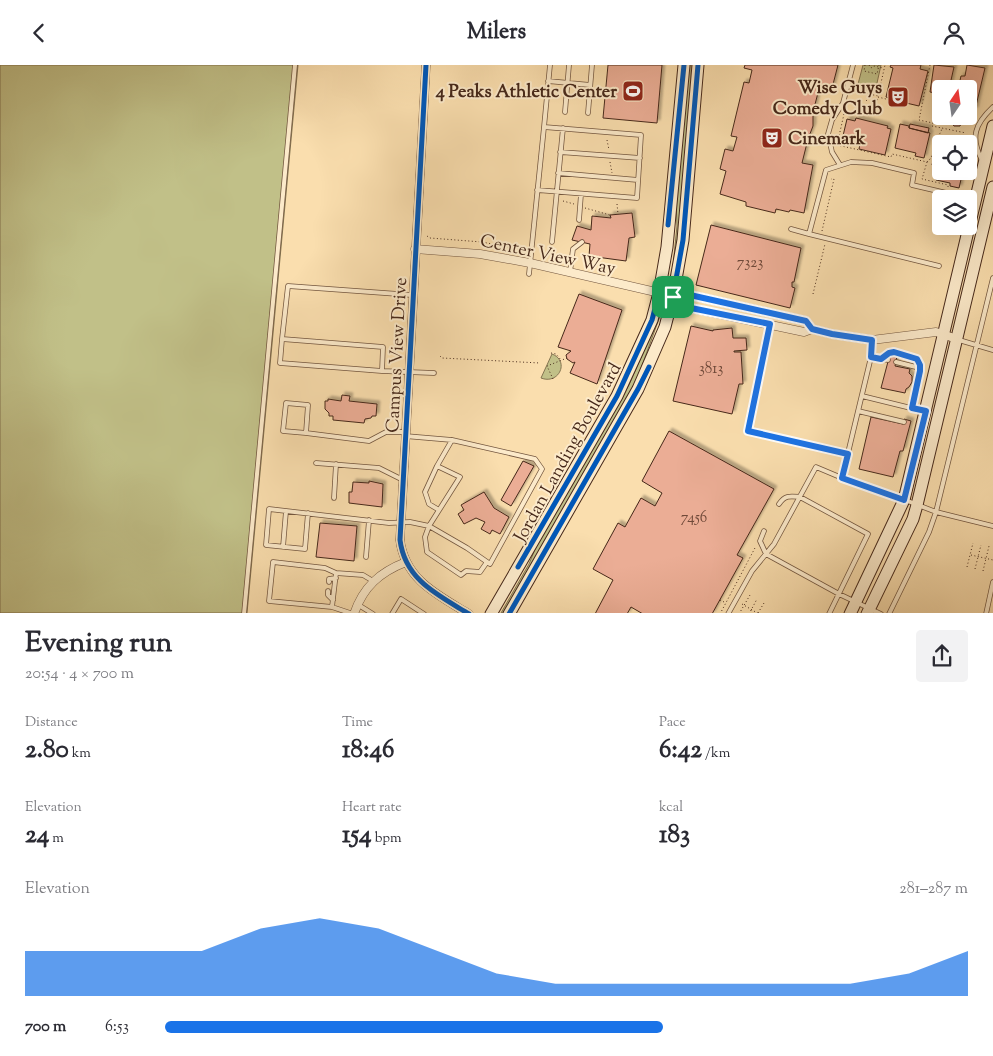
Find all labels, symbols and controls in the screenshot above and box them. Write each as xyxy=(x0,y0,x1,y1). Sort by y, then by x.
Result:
text: Milers xyxy=(467,17,526,49)
icon: back xyxy=(25,19,53,47)
icon: person xyxy=(940,19,968,47)
place label: Wise Guys Comedy Club xyxy=(773,76,882,123)
sports icon: 4 Peaks Athletic Center xyxy=(621,79,645,103)
place label: 4 Peaks Athletic Center xyxy=(435,80,617,106)
north arrow xyxy=(932,80,978,125)
map controls xyxy=(932,80,977,235)
theatre icon: Wise Guys Comedy Club xyxy=(886,85,910,109)
theatre icon: Cinemark xyxy=(760,126,784,150)
place label: Cinemark xyxy=(788,127,866,153)
button: locate xyxy=(932,135,977,180)
button: layers xyxy=(932,190,977,235)
street label: Center View Way xyxy=(477,229,618,283)
house number: 7323 xyxy=(737,253,763,274)
pin xyxy=(652,276,694,318)
street label: Campus View Drive xyxy=(381,277,415,434)
icon: arrive xyxy=(659,283,687,311)
street label: Jordan Landing Boulevard xyxy=(508,358,629,548)
house number: 3813 xyxy=(699,359,723,380)
house number: 7456 xyxy=(681,508,707,529)
text: Evening run xyxy=(25,624,172,664)
button: share xyxy=(916,630,968,682)
text: 20:54 · 4 × 700 m xyxy=(25,663,134,686)
text: Distance xyxy=(25,713,78,733)
text: Time xyxy=(342,713,373,733)
text: Pace xyxy=(659,713,686,733)
text: 2.80 xyxy=(25,733,69,769)
text: 18:46 xyxy=(342,733,394,769)
text: 6:42 xyxy=(659,733,702,769)
text: km xyxy=(69,744,91,764)
text: /km xyxy=(702,744,730,764)
text: Elevation xyxy=(25,798,82,818)
text: Heart rate xyxy=(342,798,402,818)
text: kcal xyxy=(659,798,683,818)
text: 24 xyxy=(25,818,49,854)
text: 154 xyxy=(342,818,372,854)
text: 183 xyxy=(659,818,690,854)
text: m xyxy=(49,829,64,849)
text: bpm xyxy=(372,829,402,849)
text: Elevation xyxy=(25,878,90,901)
text: 281–287 m xyxy=(899,878,968,901)
text: 700 m xyxy=(25,1016,66,1039)
text: 6:53 xyxy=(105,1016,129,1039)

